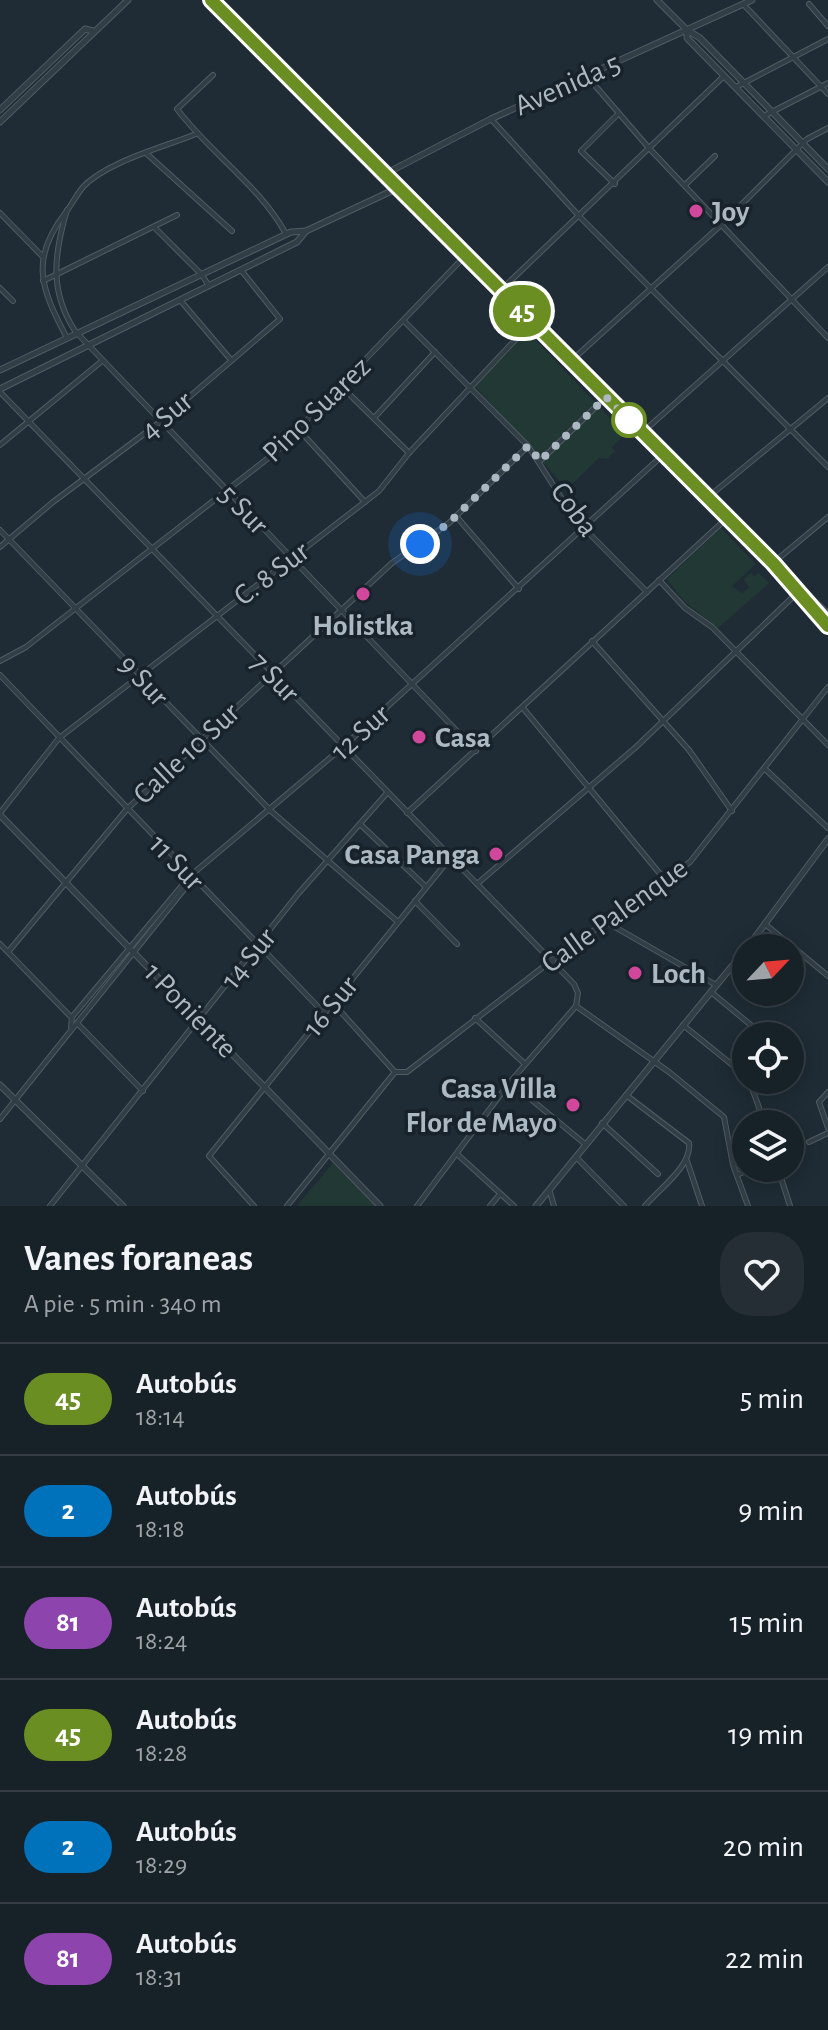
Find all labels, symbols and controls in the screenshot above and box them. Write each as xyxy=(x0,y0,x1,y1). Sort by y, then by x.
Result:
street label: Avenida 5 xyxy=(510,48,625,121)
place label: Joy xyxy=(712,197,750,227)
marker: Joy xyxy=(687,202,705,220)
line badge: 45 xyxy=(486,285,558,337)
text: 45 xyxy=(509,297,535,325)
street label: Pino Suarez xyxy=(257,351,376,468)
street label: 4 Sur xyxy=(135,385,199,446)
unlabelled marker xyxy=(612,403,646,437)
street label: Coba xyxy=(545,477,604,542)
street label: 5 Sur xyxy=(213,479,274,541)
your location xyxy=(400,524,440,564)
street label: C. 8 Sur xyxy=(228,536,315,611)
marker: Holistka xyxy=(354,585,372,603)
place label: Holistka xyxy=(312,611,414,641)
street label: 7 Sur xyxy=(244,647,305,709)
street label: 9 Sur xyxy=(113,649,174,712)
street label: Calle 10 Sur xyxy=(128,697,246,810)
street label: 12 Sur xyxy=(325,699,396,767)
place label: Casa xyxy=(435,723,491,753)
marker: Casa xyxy=(410,728,428,746)
street label: 11 Sur xyxy=(143,829,210,897)
place label: Casa Panga xyxy=(344,840,480,870)
marker: Casa Panga xyxy=(487,845,505,863)
street label: Calle Palenque xyxy=(536,853,693,979)
street label: 14 Sur xyxy=(216,922,282,995)
north arrow xyxy=(732,934,804,1006)
map controls xyxy=(732,934,804,1182)
street label: 1 Poniente xyxy=(138,957,242,1064)
place label: Loch xyxy=(651,959,706,989)
marker: Loch xyxy=(626,964,644,982)
street label: 16 Sur xyxy=(298,970,364,1043)
button: locate xyxy=(732,1022,804,1094)
place label: Casa Villa Flor de Mayo xyxy=(405,1074,557,1138)
marker: Casa Villa Flor de Mayo xyxy=(564,1096,582,1114)
button: layers xyxy=(732,1110,804,1182)
button: heart xyxy=(720,1232,804,1316)
text: Vanes foraneas xyxy=(24,1240,253,1278)
text: A pie · 5 min · 340 m xyxy=(24,1291,222,1317)
text: Autobús xyxy=(136,1369,237,1399)
text: 5 min xyxy=(740,1384,804,1414)
text: 45 xyxy=(55,1385,81,1413)
text: 18:14 xyxy=(136,1404,185,1430)
text: Autobús xyxy=(136,1481,237,1511)
text: 9 min xyxy=(738,1496,804,1526)
text: 2 xyxy=(61,1497,75,1525)
text: 18:18 xyxy=(136,1516,185,1542)
text: Autobús xyxy=(136,1593,237,1623)
text: 15 min xyxy=(729,1608,804,1638)
text: 81 xyxy=(56,1609,80,1637)
text: 18:24 xyxy=(136,1628,188,1654)
text: Autobús xyxy=(136,1705,237,1735)
text: 19 min xyxy=(728,1720,804,1750)
text: 45 xyxy=(55,1721,81,1749)
text: 18:28 xyxy=(136,1740,187,1766)
text: Autobús xyxy=(136,1817,237,1847)
text: 20 min xyxy=(723,1832,804,1862)
text: 2 xyxy=(61,1833,75,1861)
text: 18:29 xyxy=(136,1852,187,1878)
text: Autobús xyxy=(136,1929,237,1959)
text: 22 min xyxy=(725,1944,804,1974)
text: 81 xyxy=(56,1945,80,1973)
text: 18:31 xyxy=(136,1964,183,1990)

